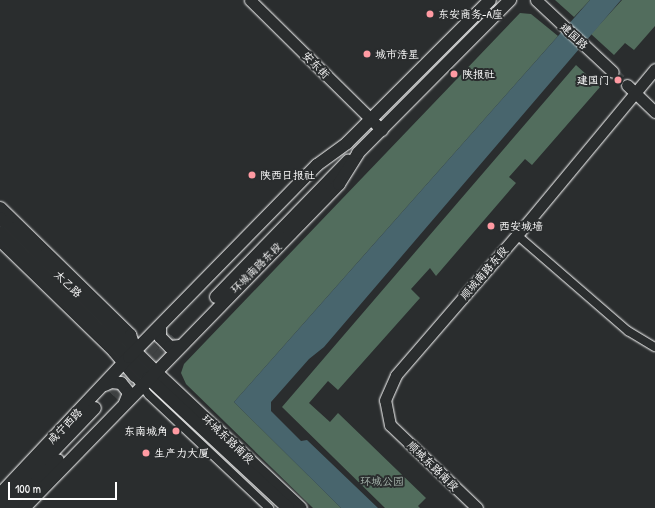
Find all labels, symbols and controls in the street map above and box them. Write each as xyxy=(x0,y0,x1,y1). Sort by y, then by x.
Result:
place label: 东安商务-A座 xyxy=(438,7,503,21)
marker: 东安商务-A座 xyxy=(425,9,435,19)
street label: 建国路 xyxy=(557,20,591,52)
place label: 城市浩星 xyxy=(375,47,419,61)
street label: 安东街 xyxy=(300,49,332,81)
marker: 城市浩星 xyxy=(362,49,372,59)
place label: 陕报社 xyxy=(462,67,495,81)
marker: 陕报社 xyxy=(449,69,459,79)
place label: 建国门 xyxy=(577,73,610,87)
marker: 建国门 xyxy=(613,75,623,85)
place label: 陕西日报社 xyxy=(260,168,315,182)
marker: 陕西日报社 xyxy=(247,170,257,180)
place label: 西安城墙 xyxy=(499,219,543,233)
marker: 西安城墙 xyxy=(486,221,496,231)
street label: 环城南路东段 xyxy=(228,240,284,296)
street label: 顺城南路东段 xyxy=(457,244,511,302)
street label: 太乙路 xyxy=(52,268,84,300)
street label: 咸宁西路 xyxy=(45,406,85,446)
street label: 环城东路南段 xyxy=(199,412,257,466)
place label: 东南城角 xyxy=(124,424,168,438)
marker: 东南城角 xyxy=(171,426,181,436)
street label: 顺城东路南段 xyxy=(405,438,461,494)
place label: 生产力大厦 xyxy=(154,446,209,460)
marker: 生产力大厦 xyxy=(141,448,151,458)
scale bar xyxy=(10,474,119,500)
park label: 环城公园 xyxy=(360,474,404,488)
text: 100 m xyxy=(15,480,41,497)

